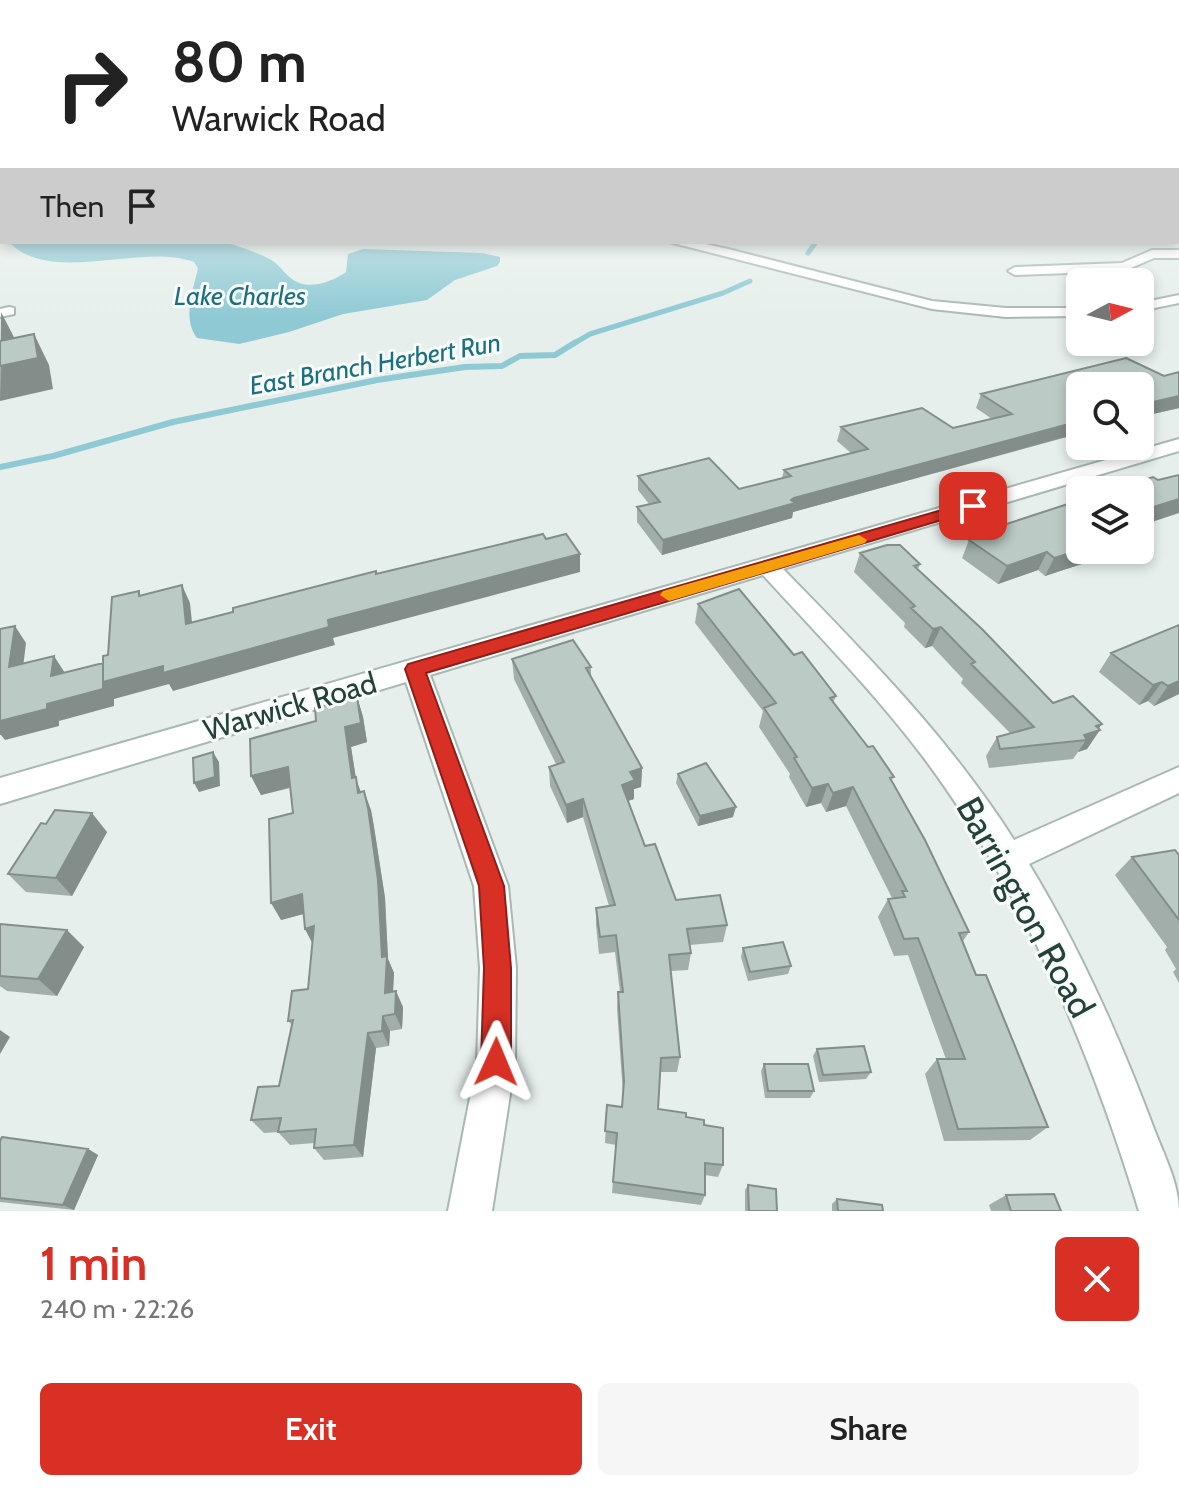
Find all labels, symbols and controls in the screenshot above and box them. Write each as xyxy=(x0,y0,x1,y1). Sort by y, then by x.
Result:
text: 80 m xyxy=(172,28,307,96)
icon: right xyxy=(40,32,144,136)
text: Warwick Road xyxy=(172,96,386,140)
icon: arrive xyxy=(120,184,164,228)
text: Then xyxy=(40,188,104,225)
north arrow xyxy=(1066,268,1154,356)
map controls xyxy=(1066,268,1154,564)
water label: Lake Charles xyxy=(174,280,306,312)
water label: East Branch Herbert Run xyxy=(247,326,503,402)
button: search xyxy=(1066,372,1154,460)
pin xyxy=(939,472,1007,540)
button: layers xyxy=(1066,476,1154,564)
icon: arrive xyxy=(951,484,995,528)
street label: Warwick Road xyxy=(199,664,381,748)
street label: Barrington Road xyxy=(947,789,1105,1025)
position arrow xyxy=(454,1020,538,1104)
text: 1 min xyxy=(40,1234,147,1292)
button: close xyxy=(1055,1237,1139,1321)
text: 240 m · 22:26 xyxy=(40,1293,194,1325)
button: Exit xyxy=(40,1383,582,1475)
button: Share xyxy=(598,1383,1139,1475)

